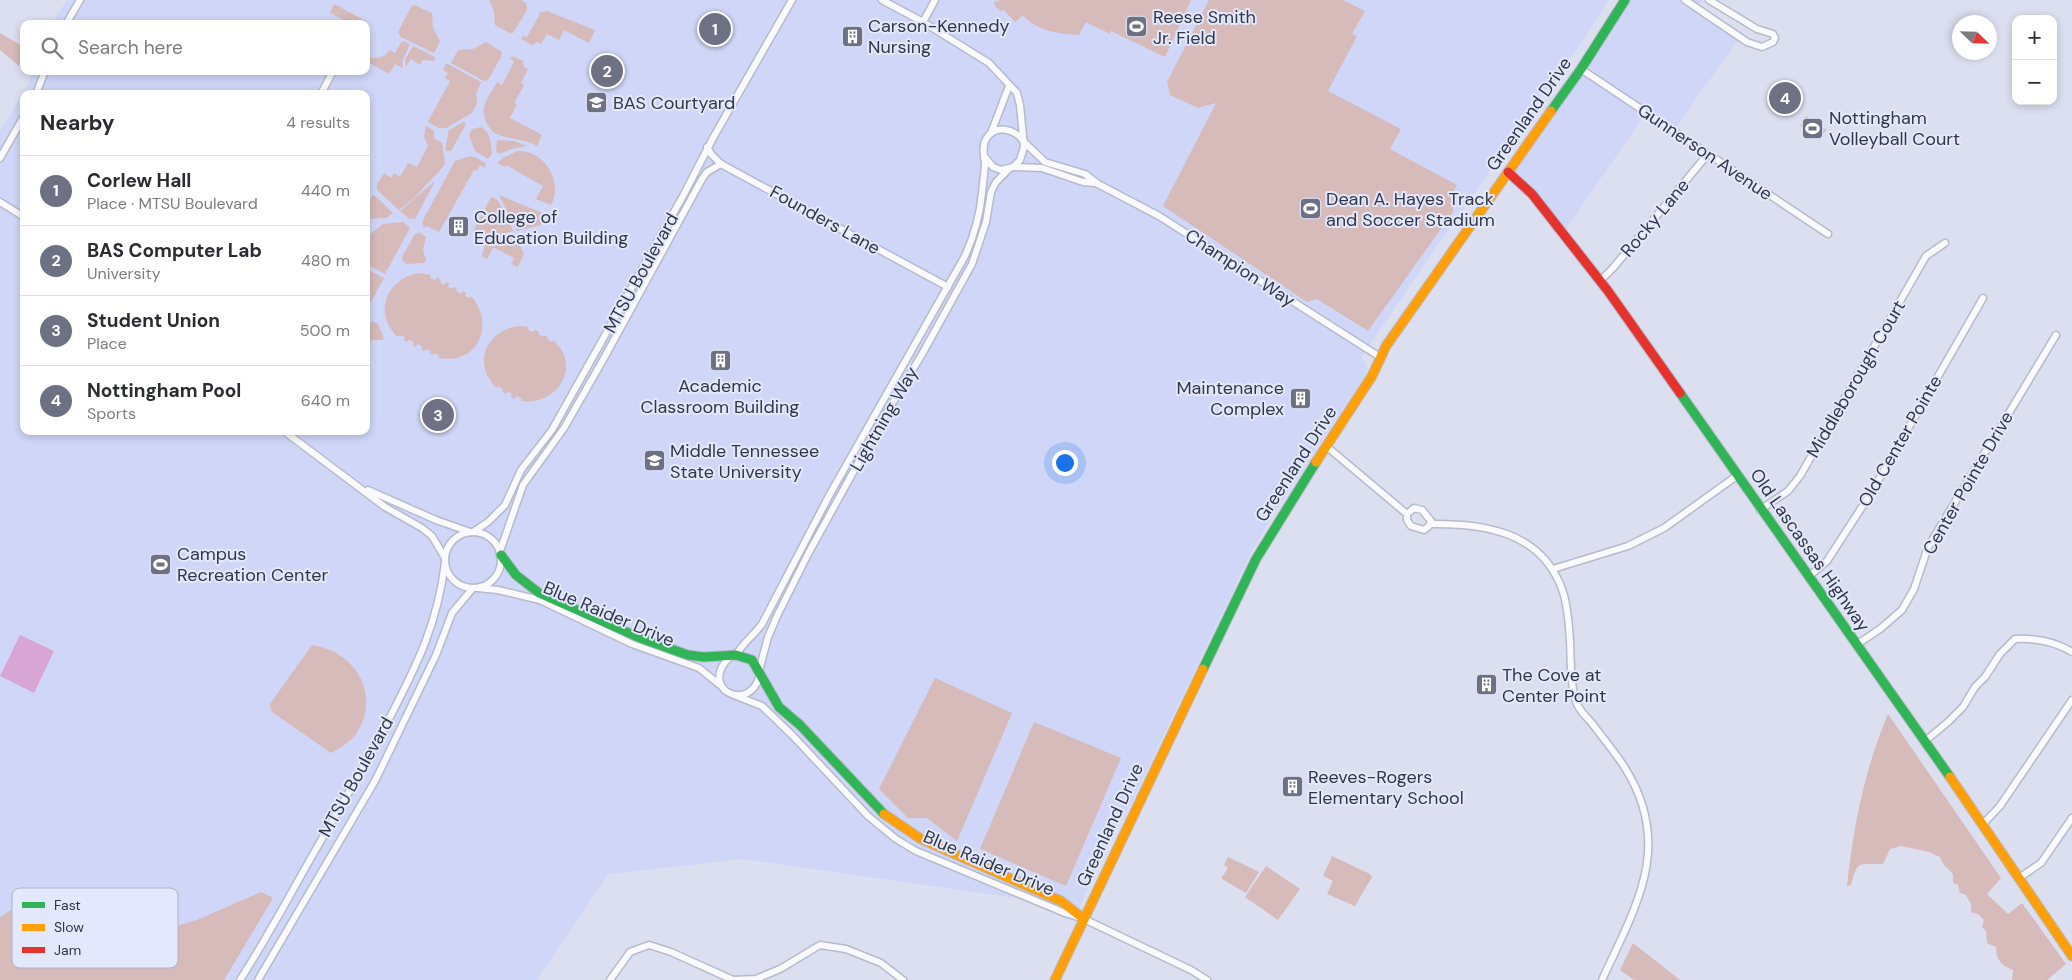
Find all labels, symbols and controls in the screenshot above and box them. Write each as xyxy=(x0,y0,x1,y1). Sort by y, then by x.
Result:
place label: Reese Smith Jr. Field xyxy=(1153,5,1256,50)
pin: 1 xyxy=(699,10,731,48)
place label: Carson-Kennedy Nursing xyxy=(868,14,1009,59)
sports icon: Reese Smith Jr. Field xyxy=(1125,15,1149,39)
north arrow xyxy=(1952,15,1997,60)
map controls xyxy=(2012,15,2057,105)
button: + xyxy=(2012,15,2057,60)
search box xyxy=(20,20,370,75)
building icon: Carson-Kennedy Nursing xyxy=(840,24,864,48)
icon: search xyxy=(38,34,66,62)
text: Search here xyxy=(78,35,183,60)
pin: 2 xyxy=(591,52,623,90)
street label: Greenland Drive xyxy=(1481,52,1577,176)
button: − xyxy=(2012,60,2057,105)
pin: 4 xyxy=(1769,79,1801,117)
school or university icon: BAS Courtyard xyxy=(585,91,609,115)
place label: BAS Courtyard xyxy=(613,91,735,115)
street label: Gunnerson Avenue xyxy=(1633,98,1777,206)
place label: Nottingham Volleyball Court xyxy=(1829,106,1960,151)
text: Nearby xyxy=(40,109,114,137)
text: 4 results xyxy=(286,112,350,133)
sports icon: Nottingham Volleyball Court xyxy=(1801,116,1825,140)
text: Corlew Hall xyxy=(87,168,191,193)
street label: Rocky Lane xyxy=(1615,174,1695,262)
text: 1 xyxy=(53,180,59,201)
text: 440 m xyxy=(301,180,350,201)
street label: Founders Lane xyxy=(766,180,884,260)
place label: Dean A. Hayes Track and Soccer Stadium xyxy=(1326,187,1495,232)
text: Place · MTSU Boulevard xyxy=(87,193,258,214)
sports icon: Dean A. Hayes Track and Soccer Stadium xyxy=(1298,197,1322,221)
place label: College of Education Building xyxy=(474,205,628,250)
street label: MTSU Boulevard xyxy=(598,209,684,337)
building icon: College of Education Building xyxy=(446,215,470,239)
street label: Champion Way xyxy=(1180,223,1300,313)
text: BAS Computer Lab xyxy=(87,238,262,263)
text: 2 xyxy=(51,250,61,271)
text: 480 m xyxy=(301,250,350,271)
text: University xyxy=(87,263,161,284)
street label: Middleborough Court xyxy=(1801,296,1911,462)
text: Student Union xyxy=(87,308,220,333)
text: 3 xyxy=(51,320,61,341)
text: 500 m xyxy=(300,320,350,341)
text: Place xyxy=(87,333,127,354)
building icon: Academic Classroom Building xyxy=(708,349,732,373)
street label: Lightning Way xyxy=(844,362,924,476)
street label: Old Center Pointe xyxy=(1853,371,1947,511)
place label: Academic Classroom Building xyxy=(641,374,799,419)
place label: Maintenance Complex xyxy=(1176,376,1284,421)
text: Nottingham Pool xyxy=(87,378,241,403)
building icon: Maintenance Complex xyxy=(1288,386,1312,410)
text: 4 xyxy=(51,390,61,411)
text: 640 m xyxy=(301,390,350,411)
pin: 3 xyxy=(422,396,454,434)
street label: Greenland Drive xyxy=(1250,401,1342,527)
text: Sports xyxy=(87,403,136,424)
street label: Center Pointe Drive xyxy=(1917,407,2019,559)
place label: Middle Tennessee State University xyxy=(670,439,819,484)
school or university icon: Middle Tennessee State University xyxy=(642,449,666,473)
your location xyxy=(1052,450,1078,476)
street label: Old Lascassas Highway xyxy=(1745,464,1875,636)
place label: Campus Recreation Center xyxy=(177,542,328,587)
sports icon: Campus Recreation Center xyxy=(149,552,173,576)
street label: Blue Raider Drive xyxy=(540,576,678,652)
place label: The Cove at Center Point xyxy=(1502,663,1606,708)
building icon: The Cove at Center Point xyxy=(1474,673,1498,697)
street label: MTSU Boulevard xyxy=(313,713,399,841)
street label: Greenland Drive xyxy=(1071,759,1149,891)
place label: Reeves-Rogers Elementary School xyxy=(1308,765,1464,810)
building icon: Reeves-Rogers Elementary School xyxy=(1280,775,1304,799)
street label: Blue Raider Drive xyxy=(920,825,1058,901)
legend xyxy=(12,888,178,968)
text: Fast xyxy=(54,896,81,914)
text: Slow xyxy=(54,918,84,936)
text: Jam xyxy=(54,941,81,959)

